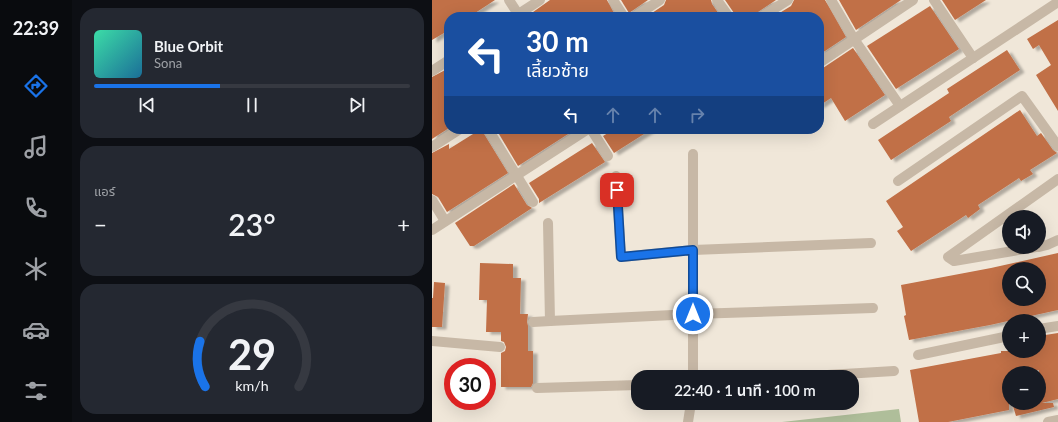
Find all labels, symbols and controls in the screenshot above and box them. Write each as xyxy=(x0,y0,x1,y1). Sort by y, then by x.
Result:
text: 22:39 xyxy=(13,17,59,39)
text: 30 m xyxy=(526,24,589,58)
icon: left xyxy=(460,28,512,80)
text: Blue Orbit xyxy=(154,37,223,55)
text: Sona xyxy=(154,55,182,71)
text: เลี้ยวซ้าย xyxy=(526,59,589,81)
icon: directions xyxy=(22,72,50,100)
icon: previous xyxy=(136,94,158,116)
icon: pause xyxy=(241,94,263,116)
icon: next xyxy=(346,94,368,116)
icon: left xyxy=(560,104,582,126)
icon: ahead xyxy=(602,104,624,126)
icon: ahead xyxy=(644,104,666,126)
icon: right xyxy=(686,104,708,126)
icon: music xyxy=(22,133,50,161)
pin xyxy=(600,173,634,207)
icon: arrive xyxy=(606,179,628,201)
text: แอร์ xyxy=(94,183,115,199)
icon: phone xyxy=(22,194,50,222)
text: 23° xyxy=(228,206,276,242)
map controls xyxy=(1002,210,1046,410)
button: sound xyxy=(1002,210,1046,254)
text: − xyxy=(94,211,107,238)
text: + xyxy=(397,211,410,238)
icon: climate xyxy=(22,255,50,283)
button: search xyxy=(1002,262,1046,306)
position arrow xyxy=(672,293,714,335)
button: + xyxy=(1002,314,1046,358)
icon: car xyxy=(22,316,50,344)
text: 29 xyxy=(228,329,276,379)
speed limit sign: 30 xyxy=(444,358,496,410)
button: − xyxy=(1002,366,1046,410)
icon: filters xyxy=(22,377,50,405)
text: km/h xyxy=(235,377,269,394)
text: 22:40 · 1 นาที · 100 m xyxy=(674,381,816,399)

